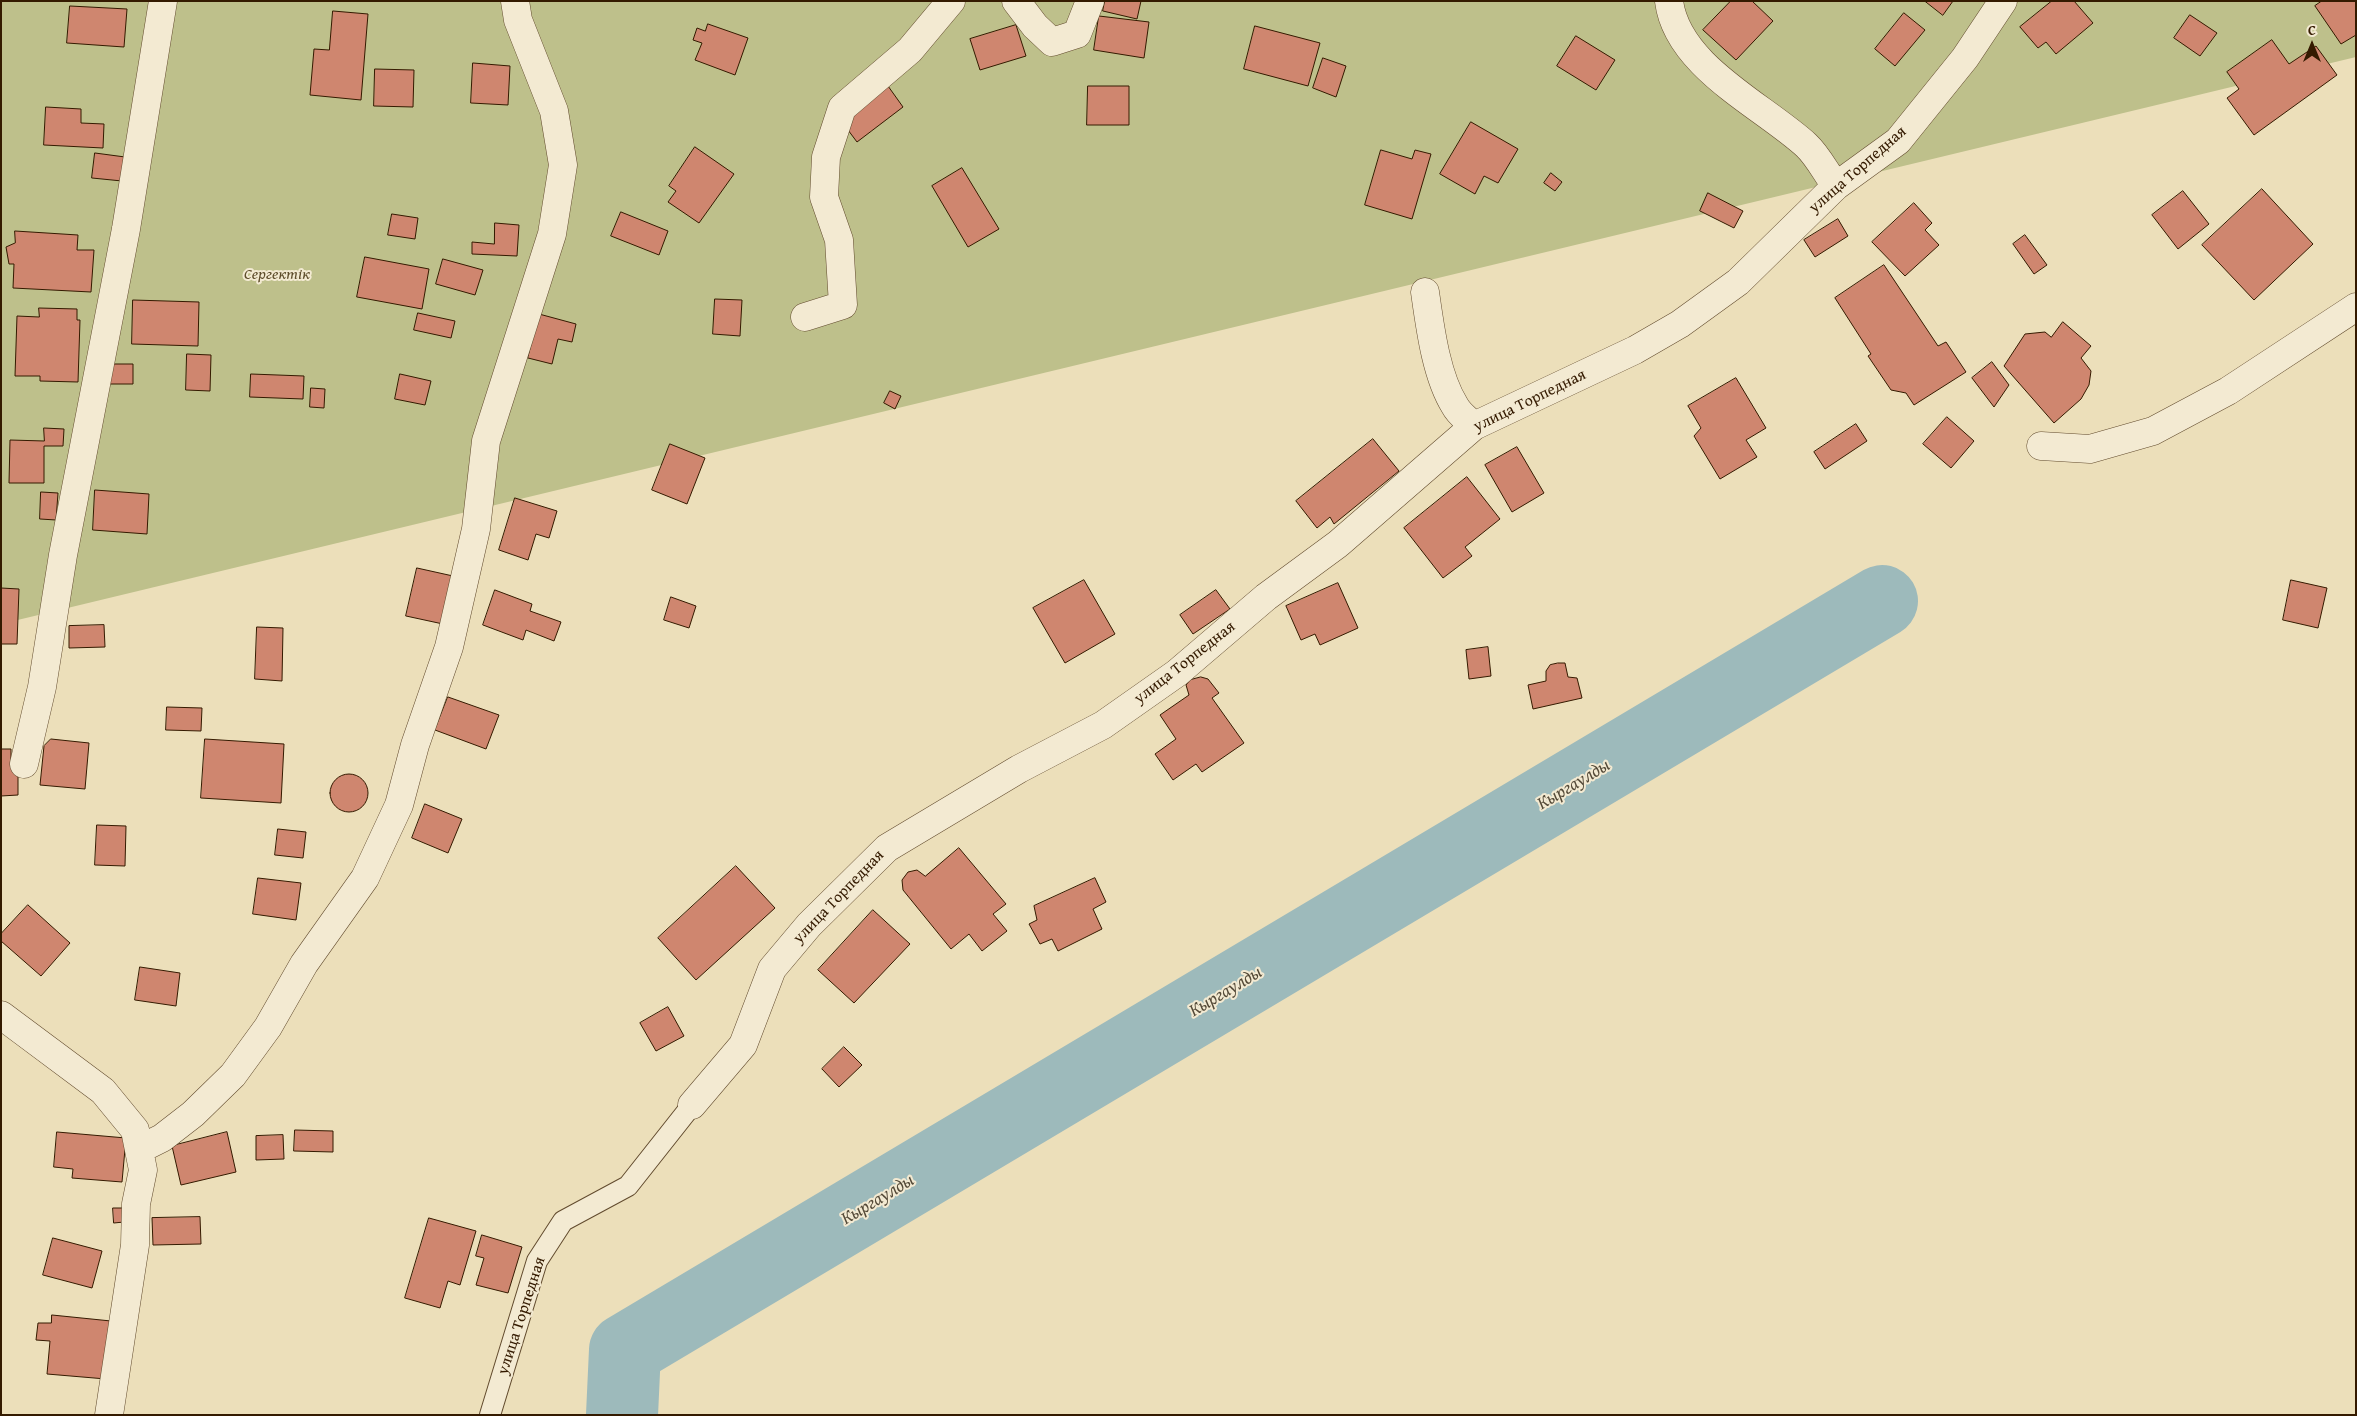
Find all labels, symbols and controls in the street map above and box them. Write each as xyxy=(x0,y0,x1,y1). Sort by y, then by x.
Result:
north arrow xyxy=(2287,20,2337,70)
text: С xyxy=(2308,20,2316,40)
street label: улица Торпедная xyxy=(1805,123,1911,217)
park label: Сергектік xyxy=(244,265,310,285)
street label: улица Торпедная xyxy=(1471,365,1589,437)
street label: улица Торпедная xyxy=(1131,618,1239,708)
water label: Кыргаулды xyxy=(1534,755,1614,815)
street label: улица Торпедная xyxy=(789,846,889,948)
water label: Кыргаулды xyxy=(1186,962,1266,1022)
water label: Кыргаулды xyxy=(838,1170,918,1230)
street label: улица Торпедная xyxy=(494,1255,550,1377)

